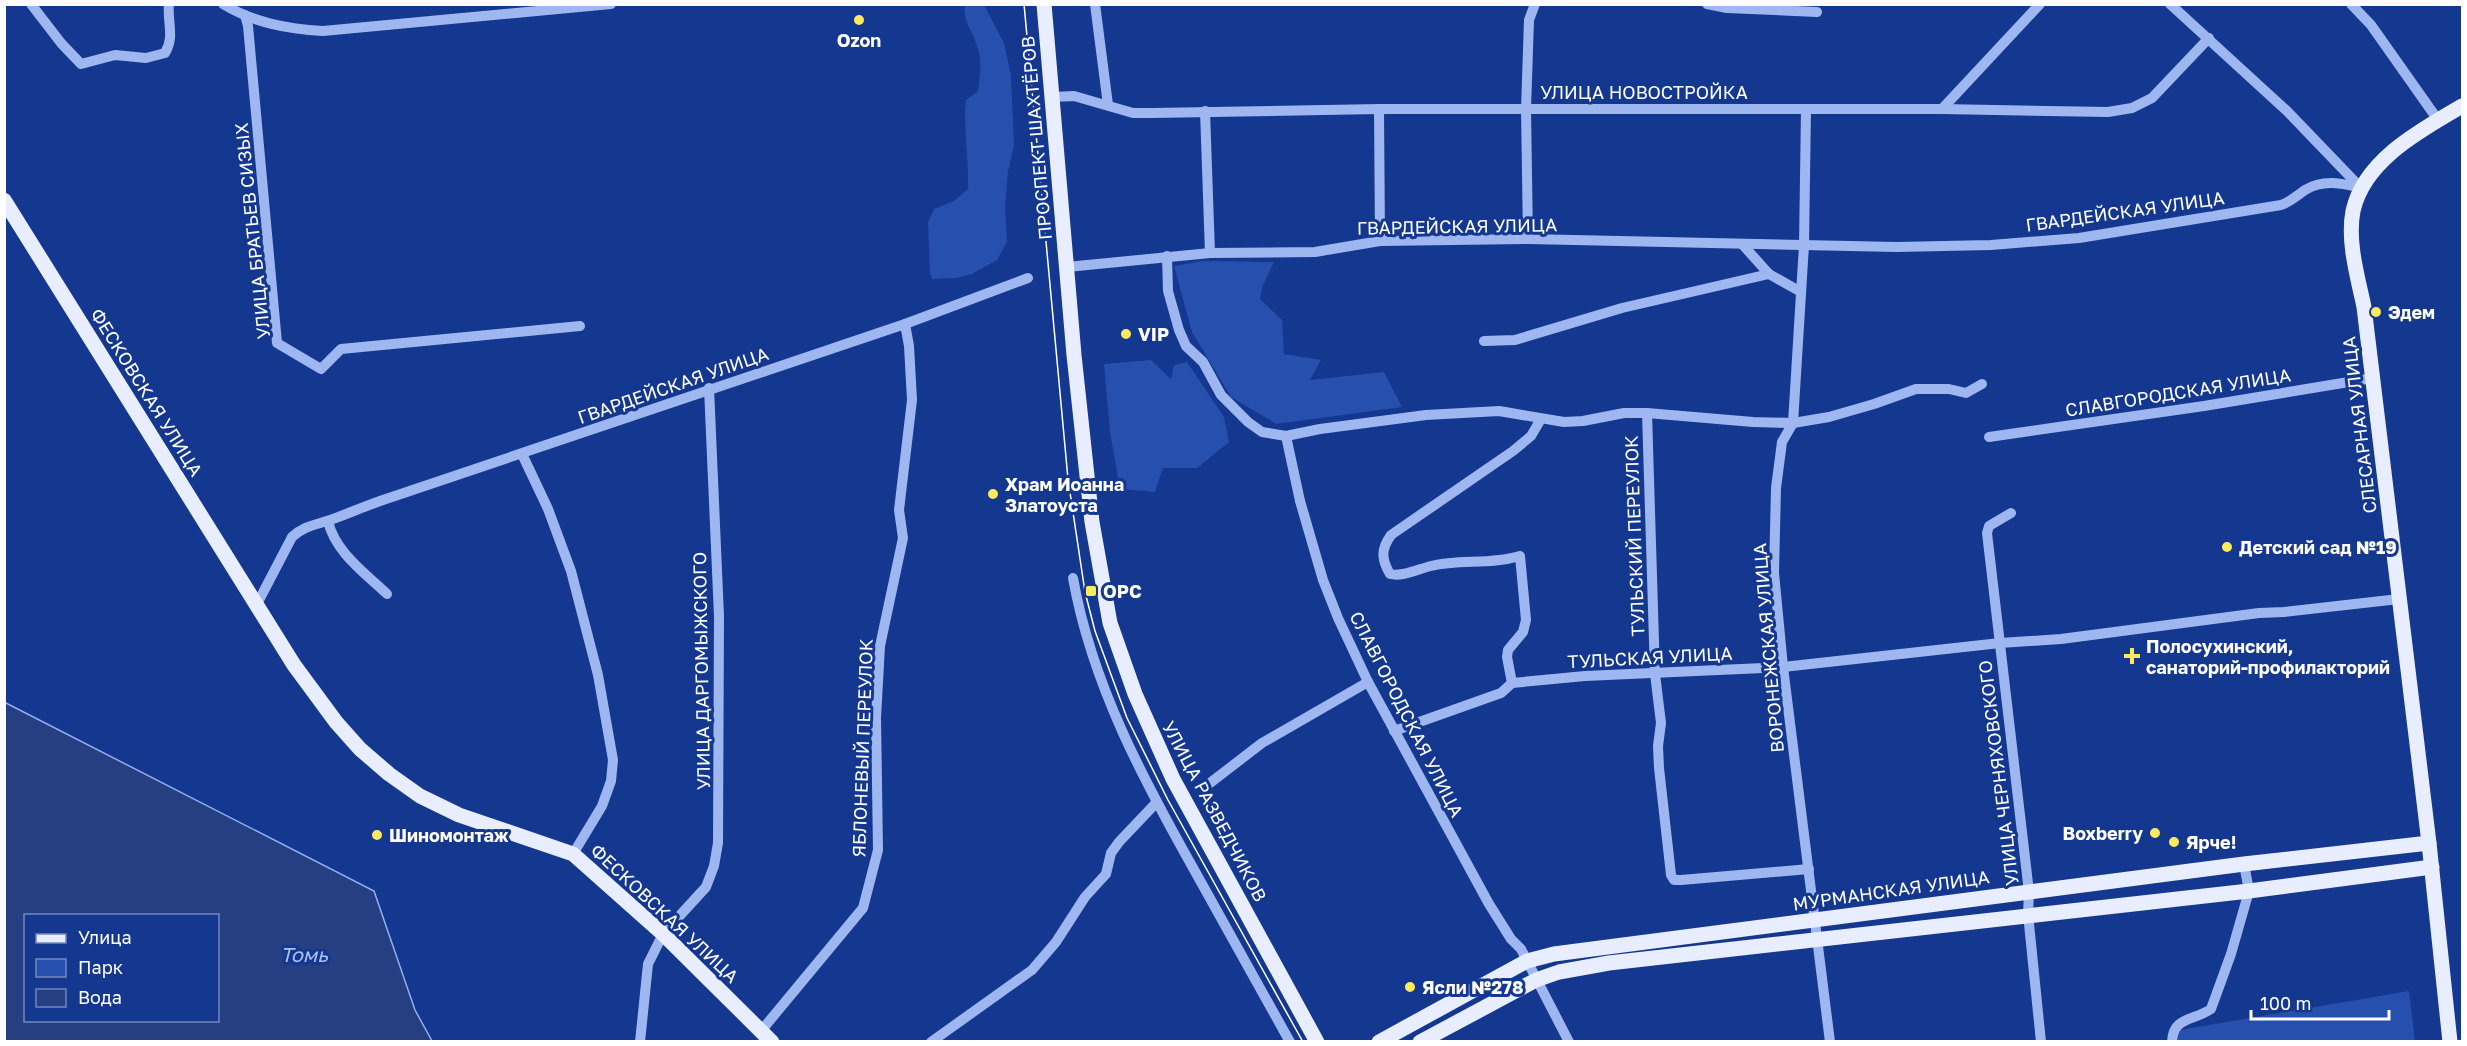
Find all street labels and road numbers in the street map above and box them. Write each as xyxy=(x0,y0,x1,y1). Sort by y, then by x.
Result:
street label: ПРОСПЕКТ ШАХТЁРОВ xyxy=(1016,35,1056,241)
street label: УЛИЦА НОВОСТРОЙКА xyxy=(1540,81,1748,103)
street label: УЛИЦА БРАТЬЕВ СИЗЫХ xyxy=(230,122,274,340)
street label: ГВАРДЕЙСКАЯ УЛИЦА xyxy=(2024,186,2226,236)
street label: ГВАРДЕЙСКАЯ УЛИЦА xyxy=(1357,213,1557,239)
street label: ФЕСКОВСКАЯ УЛИЦА xyxy=(86,304,208,480)
street label: СЛЕСАРНАЯ УЛИЦА xyxy=(2337,335,2381,515)
street label: ГВАРДЕЙСКАЯ УЛИЦА xyxy=(575,342,771,428)
street label: СЛАВГОРОДСКАЯ УЛИЦА xyxy=(2064,363,2292,421)
street label: ТУЛЬСКИЙ ПЕРЕУЛОК xyxy=(1619,435,1649,637)
street label: ВОРОНЕЖСКАЯ УЛИЦА xyxy=(1748,542,1788,754)
street label: УЛИЦА ДАРГОМЫЖСКОГО xyxy=(688,552,714,790)
street label: СЛАВГОРОДСКАЯ УЛИЦА xyxy=(1345,608,1469,820)
street label: ЯБЛОНЕВЫЙ ПЕРЕУЛОК xyxy=(847,638,877,858)
street label: ТУЛЬСКАЯ УЛИЦА xyxy=(1567,642,1733,672)
street label: УЛИЦА ЧЕРНЯХОВСКОГО xyxy=(1973,659,2023,887)
street label: УЛИЦА РАЗВЕДЧИКОВ xyxy=(1158,717,1272,905)
street label: ФЕСКОВСКАЯ УЛИЦА xyxy=(587,839,743,987)
street label: МУРМАНСКАЯ УЛИЦА xyxy=(1791,865,1991,915)

